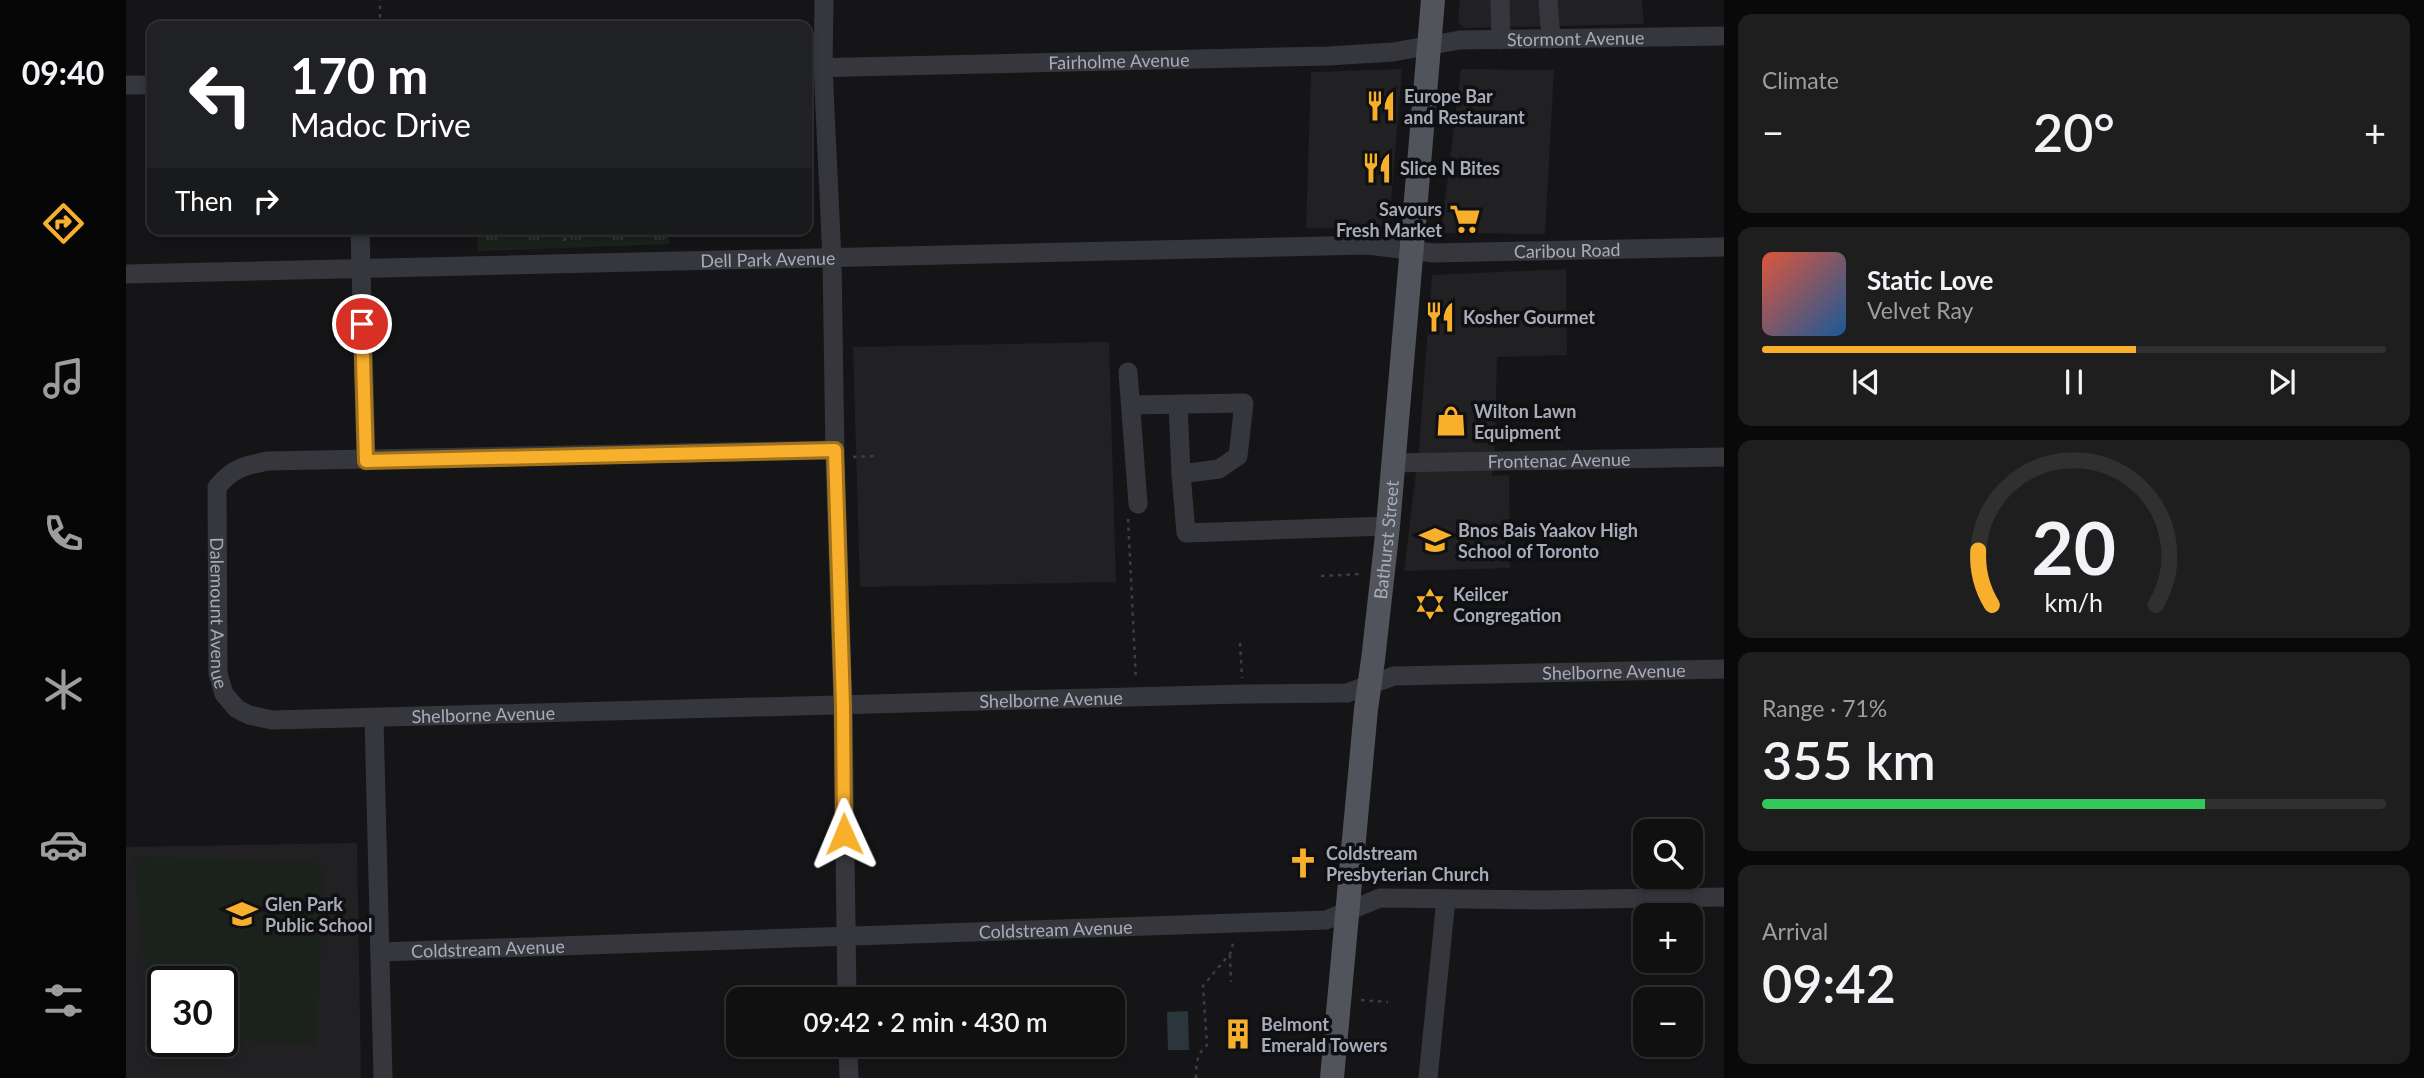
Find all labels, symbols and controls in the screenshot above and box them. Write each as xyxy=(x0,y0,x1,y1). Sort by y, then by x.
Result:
street label: Stormont Avenue xyxy=(1507,26,1645,50)
text: 170 m xyxy=(290,46,428,104)
street label: Fairholme Avenue xyxy=(1048,48,1190,73)
icon: left xyxy=(175,49,266,140)
text: 09:40 xyxy=(22,53,104,92)
text: Climate xyxy=(1762,66,1839,94)
place label: Europe Bar and Restaurant xyxy=(1404,85,1525,128)
restaurant icon: Europe Bar and Restaurant xyxy=(1364,89,1398,123)
text: 20° xyxy=(2033,101,2115,163)
text: Madoc Drive xyxy=(290,105,471,144)
text: − xyxy=(1762,109,1784,155)
text: + xyxy=(2364,109,2386,155)
restaurant icon: Slice N Bites xyxy=(1360,151,1394,185)
place label: Slice N Bites xyxy=(1400,157,1500,179)
icon: right xyxy=(247,182,285,220)
text: Then xyxy=(175,185,233,217)
place label: Savours Fresh Market xyxy=(1336,198,1442,241)
icon: directions xyxy=(39,199,88,248)
supermarket icon: Savours Fresh Market xyxy=(1448,202,1482,236)
street label: Caribou Road xyxy=(1514,238,1621,262)
street label: Dell Park Avenue xyxy=(700,246,836,272)
text: Static Love xyxy=(1867,264,1994,296)
pin xyxy=(332,294,392,354)
text: Velvet Ray xyxy=(1867,296,1973,324)
restaurant icon: Kosher Gourmet xyxy=(1423,300,1457,334)
icon: arrive xyxy=(343,305,381,343)
place label: Kosher Gourmet xyxy=(1463,306,1595,328)
icon: music xyxy=(39,354,88,403)
icon: previous xyxy=(1847,363,1885,401)
icon: pause xyxy=(2055,363,2093,401)
icon: next xyxy=(2263,363,2301,401)
place label: Wilton Lawn Equipment xyxy=(1474,400,1576,443)
shop icon: Wilton Lawn Equipment xyxy=(1434,404,1468,438)
street label: Frontenac Avenue xyxy=(1487,448,1631,472)
street label: Bathurst Street xyxy=(1369,479,1403,601)
text: 20 xyxy=(2032,503,2116,591)
icon: phone xyxy=(39,509,88,558)
place label: Bnos Bais Yaakov High School of Toronto xyxy=(1458,519,1638,562)
school or university icon: Bnos Bais Yaakov High School of Toronto xyxy=(1418,523,1452,557)
street label: Dalemount Avenue xyxy=(206,537,233,691)
place label: Keilcer Congregation xyxy=(1453,583,1561,626)
synagogue icon: Keilcer Congregation xyxy=(1413,587,1447,621)
text: km/h xyxy=(2045,587,2103,617)
street label: Shelborne Avenue xyxy=(1542,659,1686,684)
icon: climate xyxy=(39,665,88,714)
street label: Shelborne Avenue xyxy=(979,686,1123,712)
text: Range · 71% xyxy=(1762,694,1887,722)
street label: Shelborne Avenue xyxy=(411,701,555,727)
text: 355 km xyxy=(1762,729,1936,791)
position arrow xyxy=(807,797,881,871)
map controls xyxy=(1633,819,1703,1057)
button: search xyxy=(1633,819,1703,889)
icon: car xyxy=(39,820,88,869)
place label: Coldstream Presbyterian Church xyxy=(1326,842,1489,885)
church icon: Coldstream Presbyterian Church xyxy=(1286,846,1320,880)
place label: Glen Park Public School xyxy=(265,893,372,936)
school or university icon: Glen Park Public School xyxy=(225,897,259,931)
button: + xyxy=(1633,903,1703,973)
street label: Coldstream Avenue xyxy=(978,916,1133,943)
text: Arrival xyxy=(1762,917,1828,945)
street label: Coldstream Avenue xyxy=(411,935,565,962)
text: 09:42 xyxy=(1762,952,1896,1014)
speed limit sign: 30 xyxy=(147,966,238,1057)
icon: filters xyxy=(39,976,88,1025)
button: − xyxy=(1633,987,1703,1057)
text: 09:42 · 2 min · 430 m xyxy=(803,1006,1048,1038)
place label: Belmont Emerald Towers xyxy=(1261,1013,1387,1056)
building icon: Belmont Emerald Towers xyxy=(1221,1017,1255,1051)

